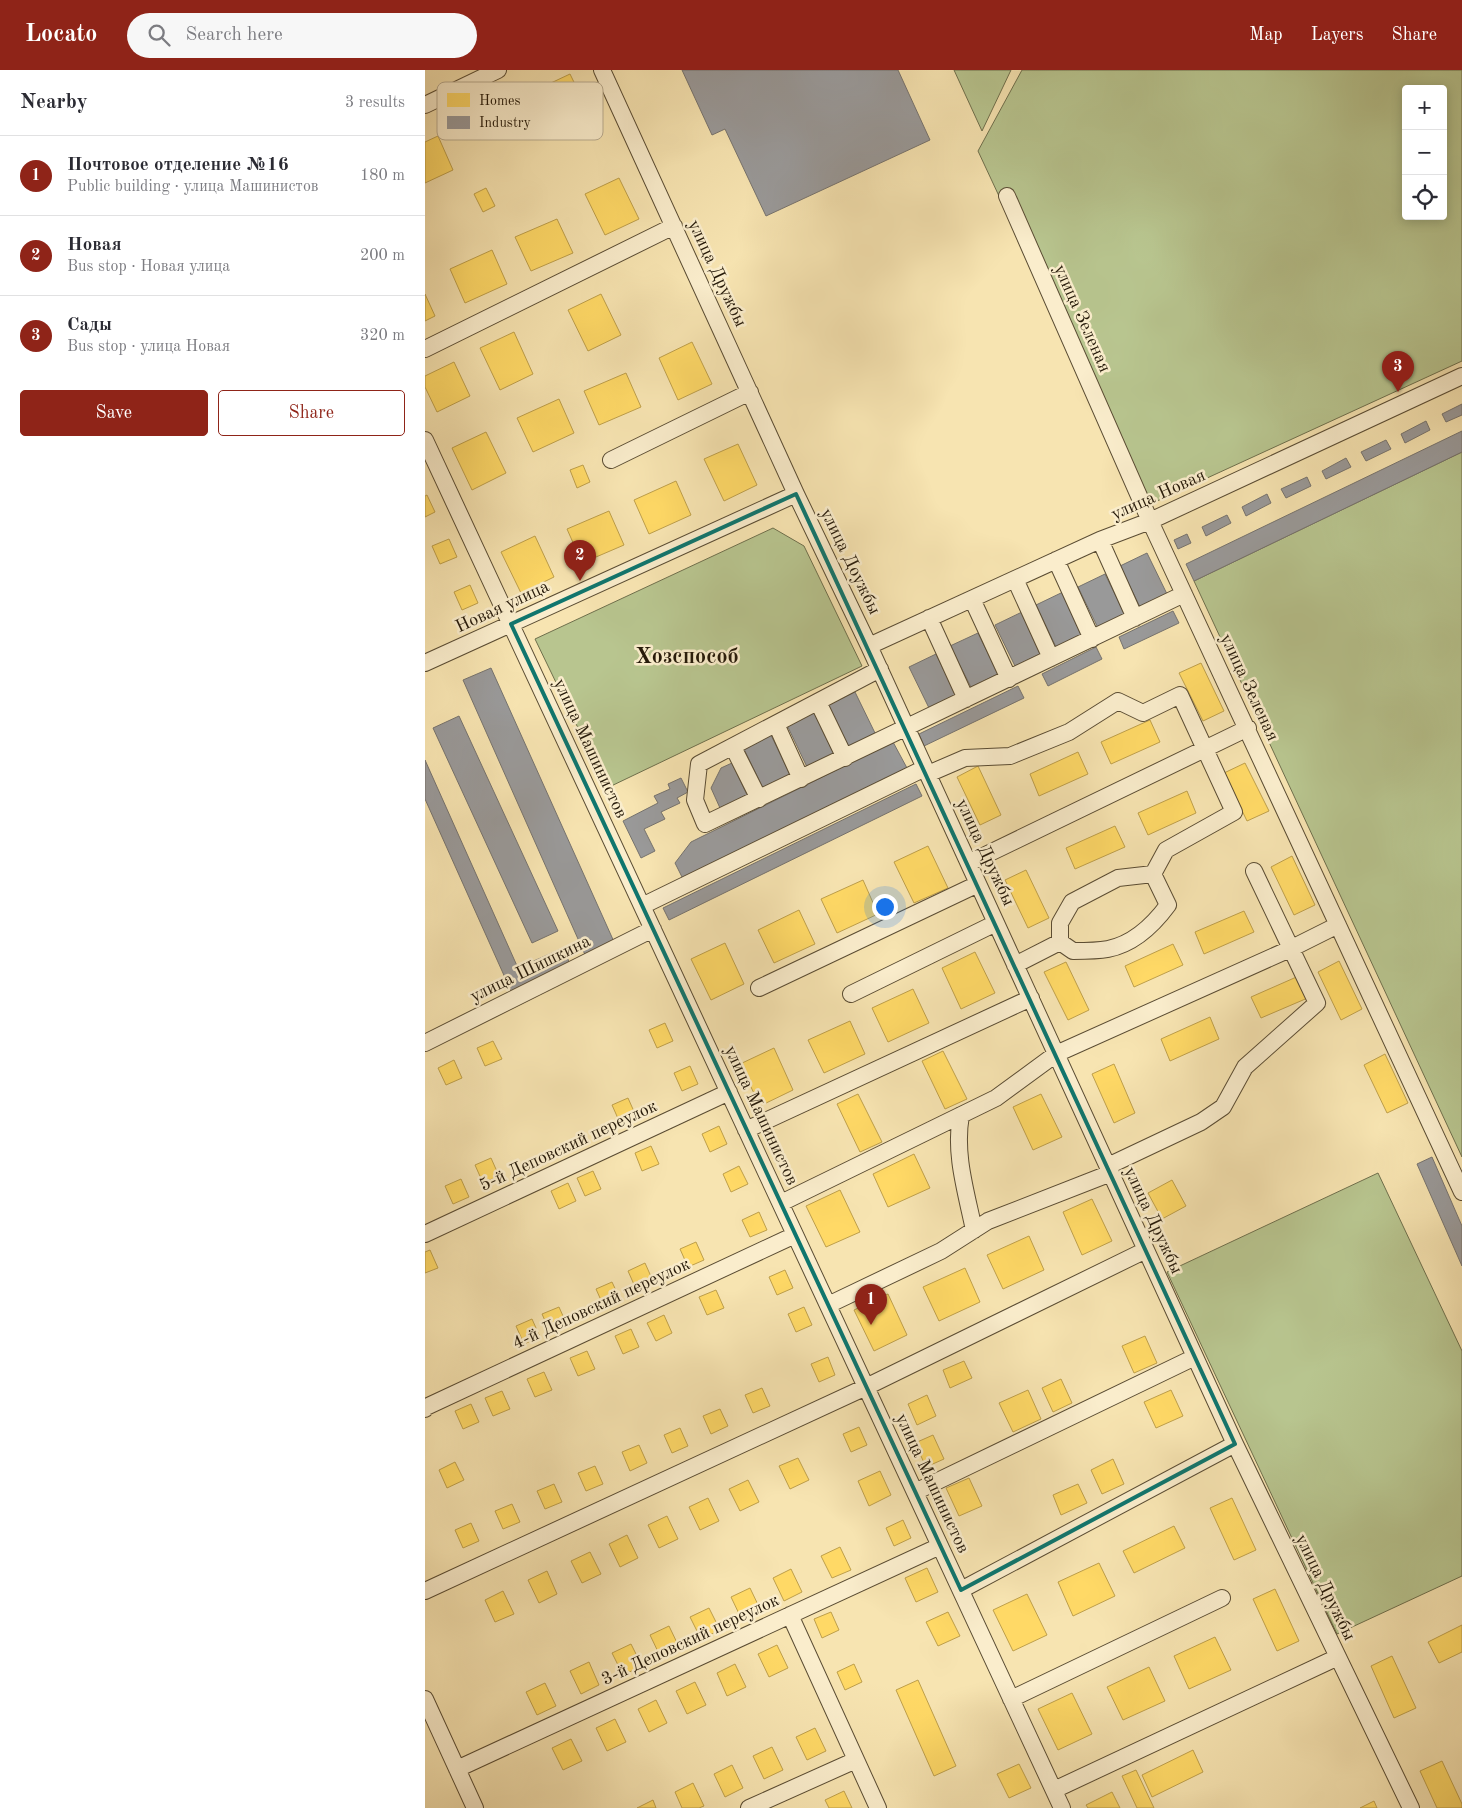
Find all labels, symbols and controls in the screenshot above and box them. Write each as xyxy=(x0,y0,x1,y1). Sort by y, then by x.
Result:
search box xyxy=(127,13,477,58)
icon: search xyxy=(145,21,173,49)
text: Locato xyxy=(25,23,97,47)
text: Search here xyxy=(185,26,283,45)
text: Map xyxy=(1249,26,1283,44)
text: Layers xyxy=(1311,26,1363,44)
text: Share xyxy=(1391,26,1437,44)
legend xyxy=(437,82,603,140)
map controls xyxy=(1402,85,1447,220)
button: + xyxy=(1402,85,1447,130)
text: Nearby xyxy=(20,92,88,113)
text: Homes xyxy=(479,94,521,108)
text: 3 results xyxy=(345,95,405,111)
text: Industry xyxy=(479,116,532,130)
button: − xyxy=(1402,130,1447,175)
text: Почтовое отделение №16 xyxy=(67,156,289,175)
text: 1 xyxy=(31,168,41,184)
text: 180 m xyxy=(360,168,405,184)
button: locate xyxy=(1402,175,1447,220)
text: Public building · улица Машинистов xyxy=(67,179,319,195)
street label: улица Дружбы xyxy=(684,217,750,330)
text: Новая xyxy=(67,236,122,255)
text: 2 xyxy=(31,248,41,264)
text: 200 m xyxy=(360,248,405,264)
text: Bus stop · Новая улица xyxy=(67,259,230,275)
street label: улица Зеленая xyxy=(1050,262,1114,375)
text: Сады xyxy=(67,316,112,335)
text: 3 xyxy=(31,328,41,344)
text: 320 m xyxy=(360,328,405,344)
text: Bus stop · улица Новая xyxy=(67,339,230,355)
pin: 3 xyxy=(1382,351,1414,392)
button: Save xyxy=(20,390,208,436)
button: Share xyxy=(218,390,405,436)
street label: улица Новая xyxy=(1109,466,1208,524)
street label: улица Доужбы xyxy=(817,506,884,617)
pin: 2 xyxy=(564,540,596,581)
street label: Новая улица xyxy=(453,577,552,636)
street label: улица Зеленая xyxy=(1216,631,1282,744)
district label: Хозспособ xyxy=(635,646,739,668)
street label: улица Машинистов xyxy=(550,676,630,821)
street label: улица Дружбы xyxy=(952,796,1018,909)
your location xyxy=(872,894,898,920)
street label: улица Шишкина xyxy=(467,932,594,1006)
street label: улица Машинистов xyxy=(721,1043,801,1188)
street label: 5-й Деповский переулок xyxy=(477,1097,660,1195)
street label: улица Дружбы xyxy=(1120,1164,1186,1277)
street label: 4-й Деповский переулок xyxy=(510,1255,693,1353)
pin: 1 xyxy=(855,1284,887,1325)
street label: улица Машинистов xyxy=(892,1411,972,1556)
street label: улица Дружбы xyxy=(1292,1531,1359,1644)
street label: 3-й Деповский переулок xyxy=(599,1591,782,1689)

